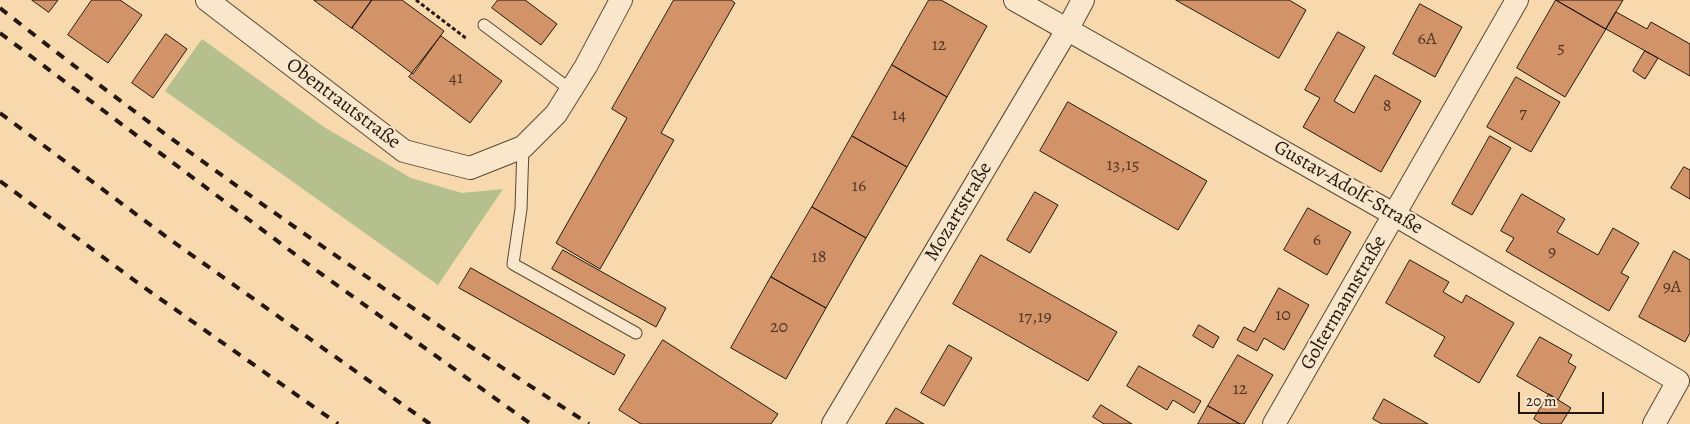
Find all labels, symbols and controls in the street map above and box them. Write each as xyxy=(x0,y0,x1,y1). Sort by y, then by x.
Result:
house number: 6A xyxy=(1418,29,1436,51)
house number: 12 xyxy=(932,35,946,57)
house number: 5 xyxy=(1557,38,1565,60)
street label: Obentrautstraße xyxy=(281,53,405,155)
house number: 41 xyxy=(449,68,463,90)
house number: 8 xyxy=(1383,96,1391,118)
house number: 7 xyxy=(1519,103,1527,125)
house number: 14 xyxy=(892,105,906,127)
street label: Gustav-Adolf-Straße xyxy=(1269,136,1427,240)
house number: 13,15 xyxy=(1107,155,1139,177)
street label: Mozartstraße xyxy=(920,158,998,266)
house number: 16 xyxy=(852,176,866,198)
house number: 6 xyxy=(1313,230,1321,252)
street label: Goltermannstraße xyxy=(1296,232,1392,374)
house number: 9 xyxy=(1548,242,1556,264)
house number: 18 xyxy=(812,247,826,269)
house number: 9A xyxy=(1663,277,1681,299)
house number: 10 xyxy=(1275,305,1291,327)
house number: 17,19 xyxy=(1018,307,1052,329)
house number: 20 xyxy=(770,317,788,339)
house number: 12 xyxy=(1233,379,1247,401)
scale bar xyxy=(1520,382,1606,414)
text: 20 m xyxy=(1526,391,1557,411)

